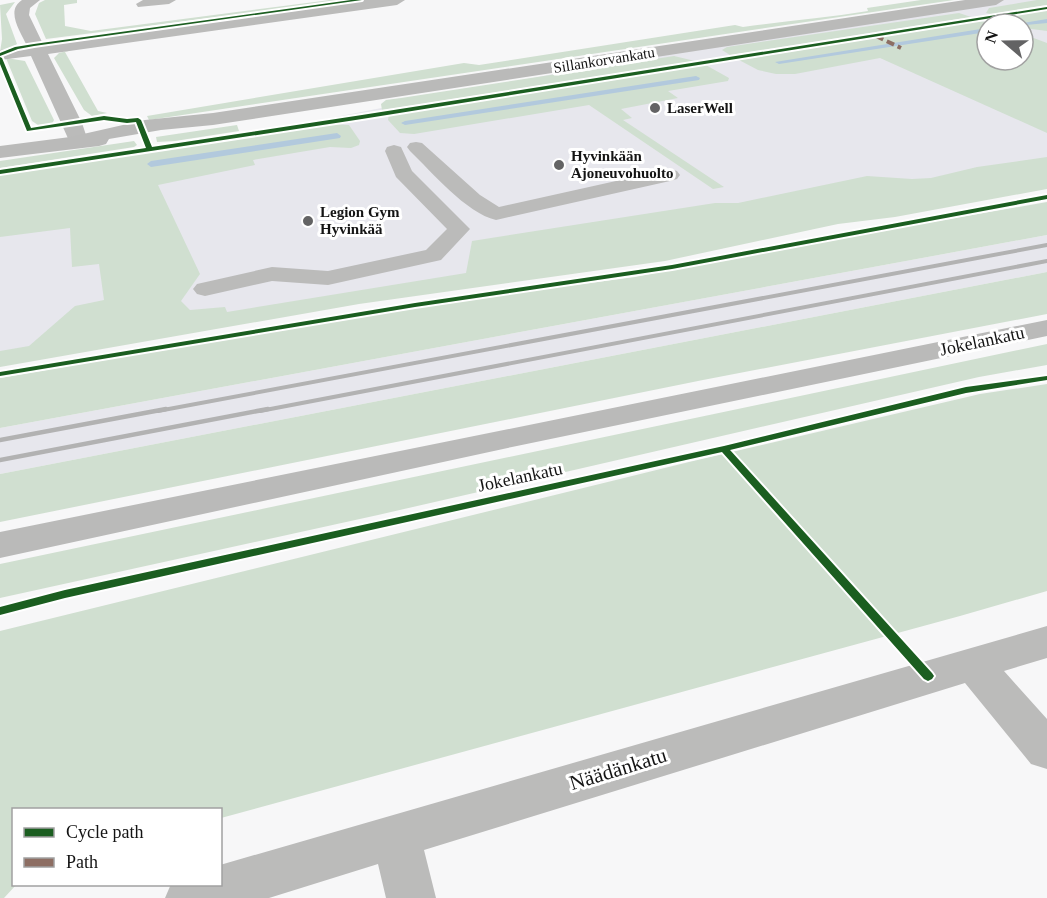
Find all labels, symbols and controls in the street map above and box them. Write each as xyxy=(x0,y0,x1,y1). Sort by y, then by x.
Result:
north arrow xyxy=(975,12,1035,72)
text: N xyxy=(981,28,1001,45)
street label: Sillankorvankatu xyxy=(552,44,656,76)
place label: LaserWell xyxy=(667,100,733,116)
marker: LaserWell xyxy=(648,101,662,115)
place label: Hyvinkään Ajoneuvohuolto xyxy=(571,148,674,181)
marker: Hyvinkään Ajoneuvohuolto xyxy=(552,158,566,172)
place label: Legion Gym Hyvinkää xyxy=(320,204,400,237)
marker: Legion Gym Hyvinkää xyxy=(301,214,315,228)
street label: Jokelankatu xyxy=(938,322,1026,360)
street label: Jokelankatu xyxy=(476,458,564,496)
street label: Näädänkatu xyxy=(567,743,670,795)
legend xyxy=(12,808,222,886)
text: Cycle path xyxy=(66,822,143,842)
text: Path xyxy=(66,852,98,872)

